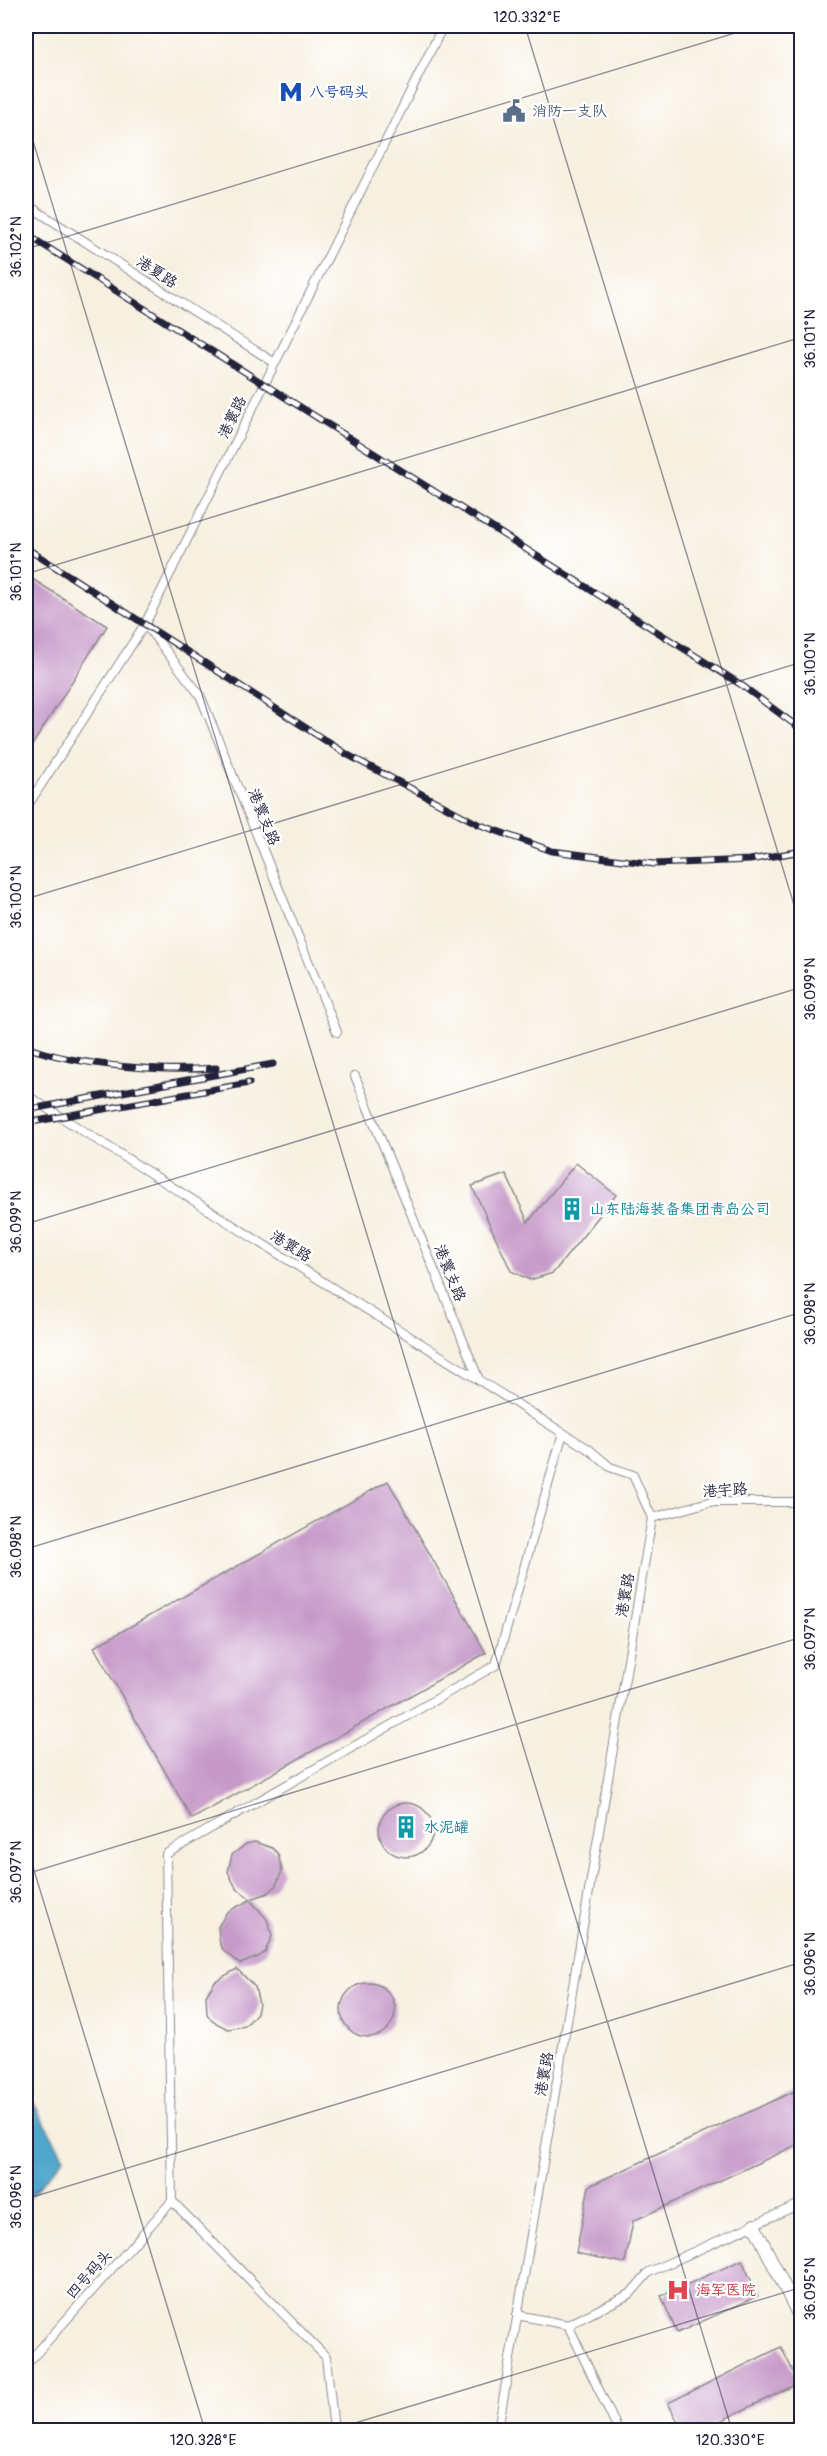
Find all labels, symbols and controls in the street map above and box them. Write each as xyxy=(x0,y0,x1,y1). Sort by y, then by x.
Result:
text: 120.332°E xyxy=(493,8,561,27)
metro station icon: 八号码头 xyxy=(278,79,304,105)
place label: 八号码头 xyxy=(309,83,369,102)
public building icon: 消防一支队 xyxy=(501,98,527,124)
place label: 消防一支队 xyxy=(532,102,607,121)
text: 36.102°N xyxy=(7,216,26,278)
street label: 港夏路 xyxy=(133,252,181,293)
text: 36.101°N xyxy=(801,309,820,369)
street label: 港寰路 xyxy=(214,393,251,442)
text: 36.101°N xyxy=(7,542,26,602)
text: 36.100°N xyxy=(801,632,820,696)
street label: 港寰支路 xyxy=(243,786,284,849)
text: 36.100°N xyxy=(7,865,26,929)
text: 36.099°N xyxy=(801,958,820,1020)
text: 36.099°N xyxy=(7,1191,26,1253)
building icon: 山东陆海装备集团青岛公司 xyxy=(559,1196,585,1222)
place label: 山东陆海装备集团青岛公司 xyxy=(590,1200,770,1219)
street label: 港寰路 xyxy=(267,1226,315,1266)
street label: 港寰支路 xyxy=(429,1242,470,1305)
text: 36.098°N xyxy=(801,1283,820,1345)
street label: 港宇路 xyxy=(702,1479,748,1502)
text: 36.098°N xyxy=(7,1516,26,1578)
street label: 港寰路 xyxy=(612,1571,639,1619)
text: 36.097°N xyxy=(801,1607,820,1671)
building icon: 水泥罐 xyxy=(393,1814,419,1840)
place label: 水泥罐 xyxy=(424,1818,469,1837)
text: 36.097°N xyxy=(7,1840,26,1904)
text: 36.096°N xyxy=(801,1932,820,1996)
street label: 港寰路 xyxy=(531,2050,558,2098)
text: 36.096°N xyxy=(7,2165,26,2229)
street label: 四号码头 xyxy=(62,2246,117,2303)
text: 36.095°N xyxy=(801,2257,820,2321)
hospital icon: 海军医院 xyxy=(665,2277,691,2303)
place label: 海军医院 xyxy=(696,2281,756,2300)
text: 120.328°E xyxy=(170,2431,236,2450)
text: 120.330°E xyxy=(695,2431,765,2450)

